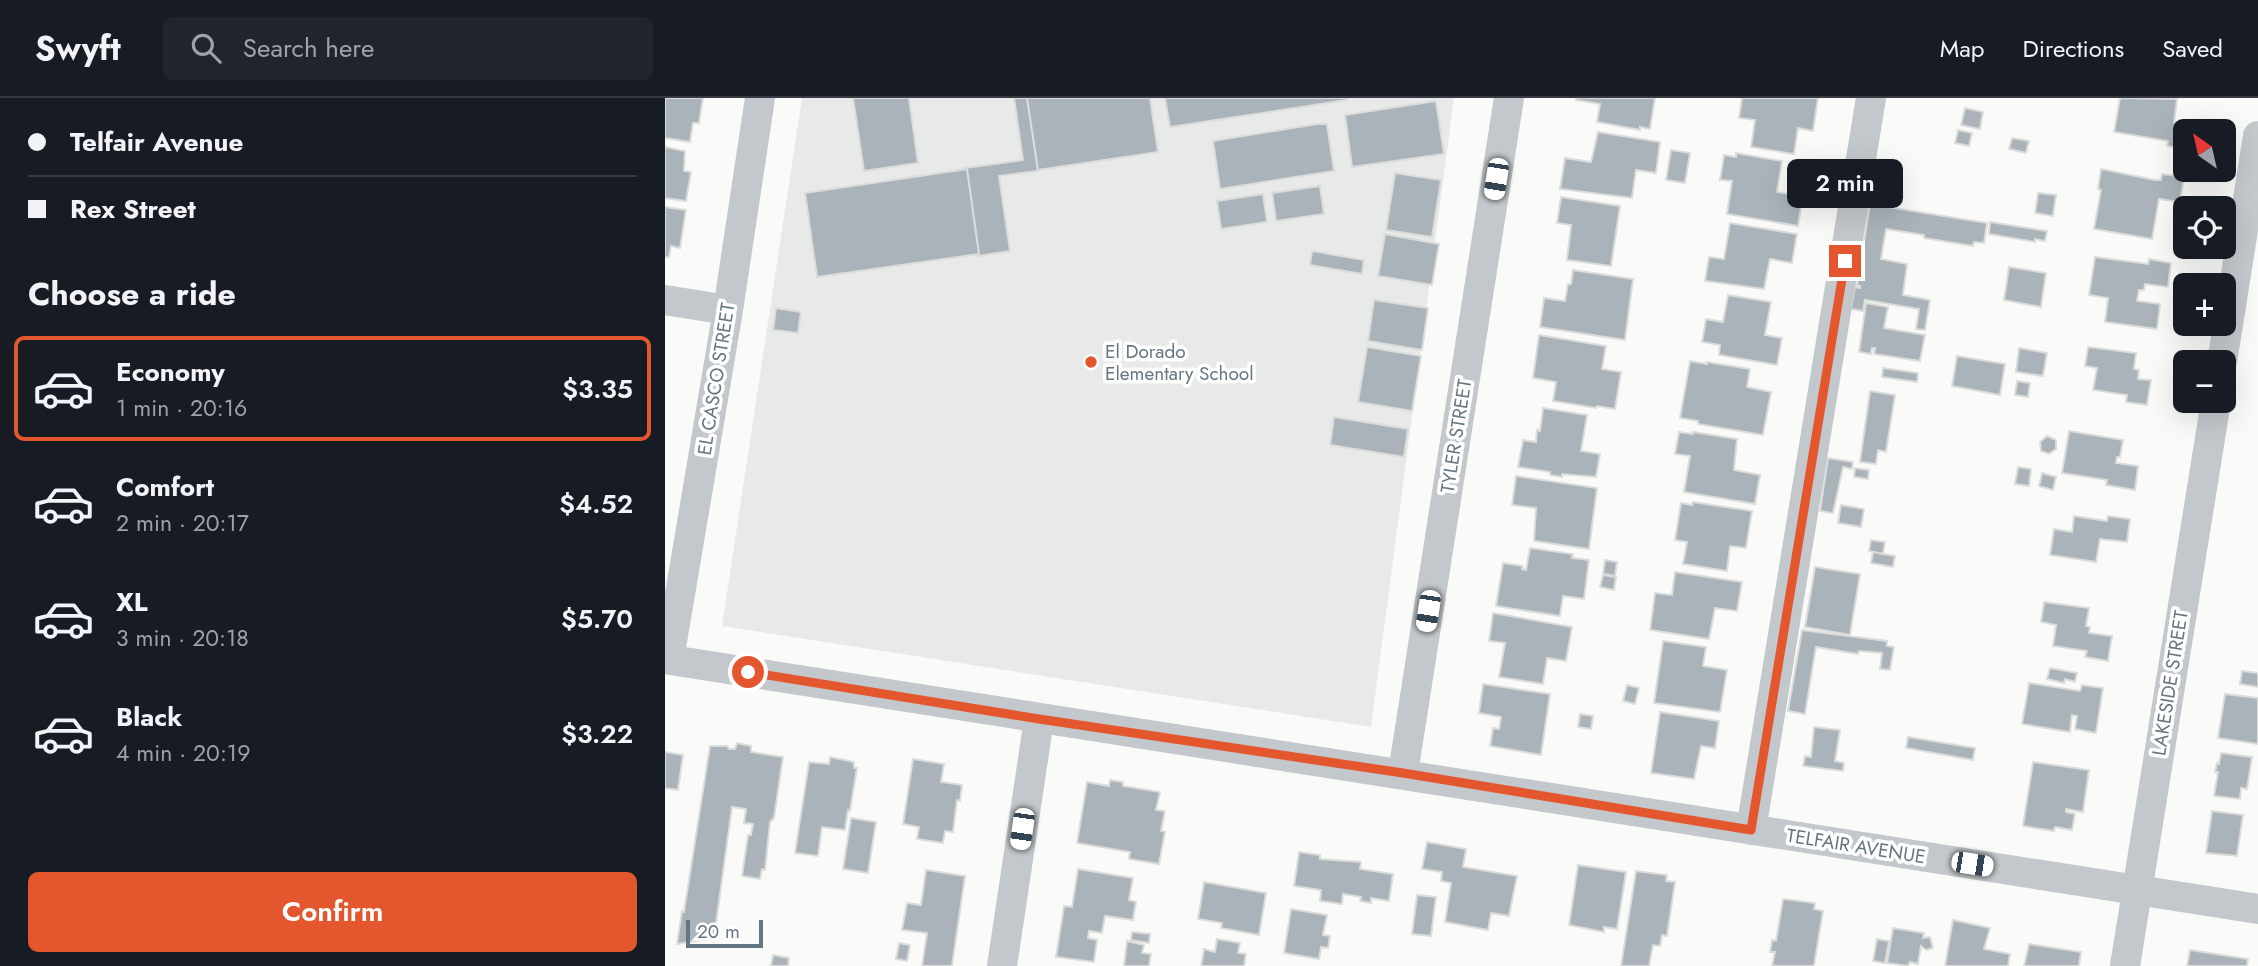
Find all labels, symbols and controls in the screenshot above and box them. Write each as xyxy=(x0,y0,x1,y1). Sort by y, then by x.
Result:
search box xyxy=(163,17,653,80)
text: Swyft xyxy=(35,25,121,72)
icon: search xyxy=(187,29,225,67)
text: Search here xyxy=(243,29,374,67)
text: Map xyxy=(1940,31,1985,66)
text: Directions xyxy=(2023,31,2124,66)
text: Saved xyxy=(2162,31,2223,66)
north arrow xyxy=(2173,119,2237,182)
map controls xyxy=(2173,119,2236,413)
text: Telfair Avenue xyxy=(70,123,243,161)
car xyxy=(1483,157,1510,201)
callout: 2 min xyxy=(1787,159,1903,208)
text: 2 min xyxy=(1815,166,1875,200)
text: Rex Street xyxy=(70,190,196,228)
button: locate xyxy=(2173,196,2236,259)
route end xyxy=(1829,245,1861,277)
text: Choose a ride xyxy=(28,271,236,317)
button: + xyxy=(2173,273,2236,336)
street label: EL CASCO STREET xyxy=(691,301,741,457)
place label: El Dorado Elementary School xyxy=(1105,338,1254,387)
button: − xyxy=(2173,350,2236,413)
text: Economy xyxy=(116,353,225,391)
marker: El Dorado Elementary School xyxy=(1083,354,1099,370)
icon: car xyxy=(32,357,95,420)
text: $3.35 xyxy=(562,370,633,408)
street label: TYLER STREET xyxy=(1434,377,1478,495)
text: 1 min · 20:16 xyxy=(116,391,247,425)
text: Comfort xyxy=(116,468,214,506)
icon: car xyxy=(32,472,95,535)
text: $4.52 xyxy=(559,485,633,523)
text: 2 min · 20:17 xyxy=(116,506,249,540)
text: XL xyxy=(116,583,148,621)
icon: car xyxy=(32,587,95,650)
car xyxy=(1415,589,1442,633)
text: $5.70 xyxy=(561,600,633,638)
street label: LAKESIDE STREET xyxy=(2145,608,2195,758)
text: 3 min · 20:18 xyxy=(116,621,249,655)
route start xyxy=(732,656,764,688)
text: Black xyxy=(116,698,182,736)
icon: car xyxy=(32,702,95,765)
text: $3.22 xyxy=(561,715,633,753)
text: 4 min · 20:19 xyxy=(116,736,250,770)
car xyxy=(1009,807,1036,851)
street label: TELFAIR AVENUE xyxy=(1785,822,1927,870)
car xyxy=(1950,850,1995,878)
button: Confirm xyxy=(28,872,637,952)
scale bar xyxy=(686,917,763,949)
text: 20 m xyxy=(697,918,740,945)

